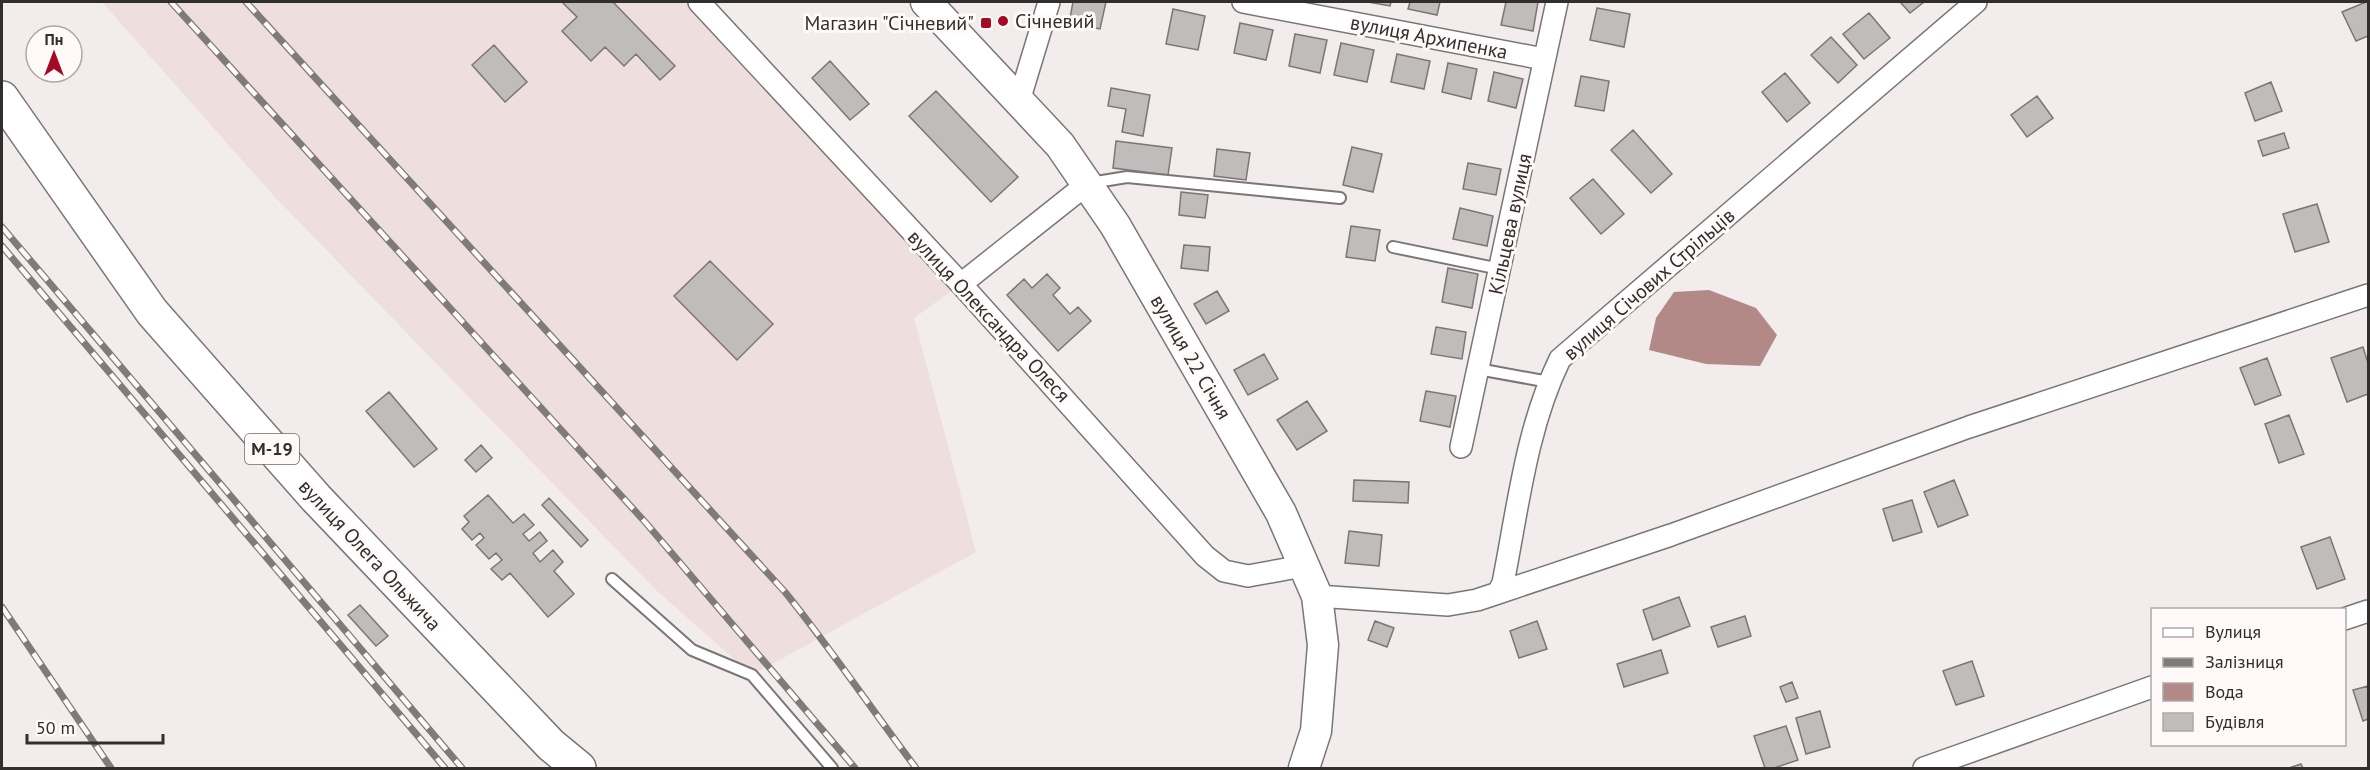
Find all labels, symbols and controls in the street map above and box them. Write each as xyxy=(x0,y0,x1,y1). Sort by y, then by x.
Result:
place label: Січневий xyxy=(1015,8,1094,34)
street label: вулиця Архипенка xyxy=(1348,9,1510,65)
place label: Магазин "Січневий" xyxy=(804,10,974,36)
marker: Січневий xyxy=(996,14,1010,28)
marker: Магазин "Січневий" xyxy=(979,16,993,30)
north arrow xyxy=(24,24,84,84)
text: Пн xyxy=(45,29,63,49)
street label: Кільцева вулиця xyxy=(1482,151,1538,297)
street label: вулиця Січових Стрільців xyxy=(1558,202,1740,366)
street label: вулиця Олександра Олеся xyxy=(902,224,1076,408)
street label: вулиця 22 Січня xyxy=(1145,290,1237,424)
road number: М-19 xyxy=(245,434,299,464)
street label: вулиця Олега Ольжича xyxy=(293,474,447,636)
legend xyxy=(2151,608,2346,746)
text: Вулиця xyxy=(2205,620,2261,643)
text: Залізниця xyxy=(2205,650,2283,673)
text: Вода xyxy=(2205,680,2244,703)
scale bar xyxy=(27,707,164,745)
text: Будівля xyxy=(2205,710,2264,733)
text: 50 m xyxy=(36,716,75,739)

